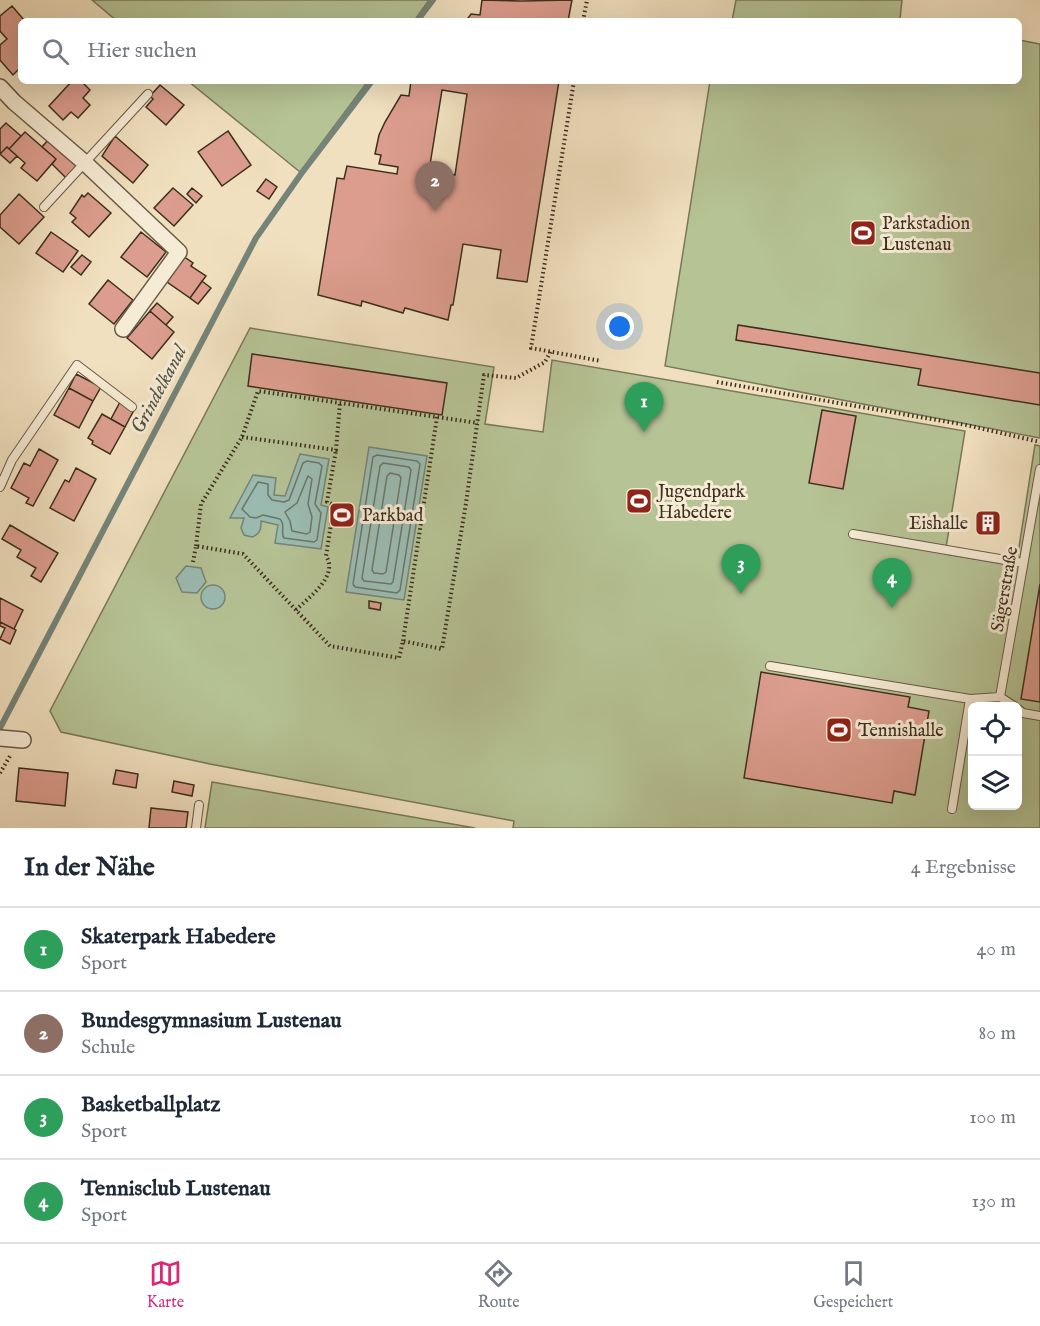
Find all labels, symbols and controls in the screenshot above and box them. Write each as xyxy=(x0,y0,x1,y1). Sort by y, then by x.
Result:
search box xyxy=(18,18,1022,84)
icon: search xyxy=(39,35,72,68)
text: Hier suchen xyxy=(87,37,197,65)
pin: 2 xyxy=(416,162,454,211)
place label: Parkstadion Lustenau xyxy=(882,213,970,257)
sports icon: Parkstadion Lustenau xyxy=(848,218,878,248)
your location xyxy=(605,312,634,341)
water label: Grindelkanal xyxy=(126,339,194,438)
pin: 1 xyxy=(624,382,664,432)
place label: Jugendpark Habedere xyxy=(656,481,745,525)
sports icon: Jugendpark Habedere xyxy=(624,486,654,516)
sports icon: Parkbad xyxy=(327,500,357,530)
place label: Parkbad xyxy=(362,505,424,528)
building icon: Eishalle xyxy=(973,508,1003,538)
place label: Eishalle xyxy=(909,513,968,536)
pin: 3 xyxy=(722,544,760,594)
street label: Sägerstraße xyxy=(987,545,1024,634)
pin: 4 xyxy=(872,558,912,608)
map controls xyxy=(968,702,1022,810)
button: locate xyxy=(968,702,1022,756)
sports icon: Tennishalle xyxy=(824,715,854,745)
place label: Tennishalle xyxy=(858,720,944,743)
button: layers xyxy=(968,756,1022,810)
text: In der Nähe xyxy=(24,851,155,884)
text: 4 Ergebnisse xyxy=(911,855,1016,880)
text: Skaterpark Habedere xyxy=(81,923,276,951)
text: 1 xyxy=(40,937,47,962)
text: 40 m xyxy=(977,937,1016,962)
text: Sport xyxy=(81,951,127,976)
text: Bundesgymnasium Lustenau xyxy=(81,1007,342,1035)
text: 2 xyxy=(39,1021,48,1046)
text: 80 m xyxy=(979,1021,1016,1046)
text: Schule xyxy=(81,1035,135,1060)
text: Basketballplatz xyxy=(81,1091,221,1119)
text: 3 xyxy=(40,1105,47,1130)
text: 100 m xyxy=(969,1105,1016,1130)
text: Sport xyxy=(81,1119,127,1144)
text: Tennisclub Lustenau xyxy=(81,1175,271,1203)
text: 4 xyxy=(39,1189,48,1214)
text: 130 m xyxy=(971,1189,1016,1214)
text: Sport xyxy=(81,1203,127,1228)
tab: Karte xyxy=(147,1257,184,1313)
tab: Route xyxy=(478,1257,520,1313)
tab: Gespeichert xyxy=(813,1257,893,1313)

